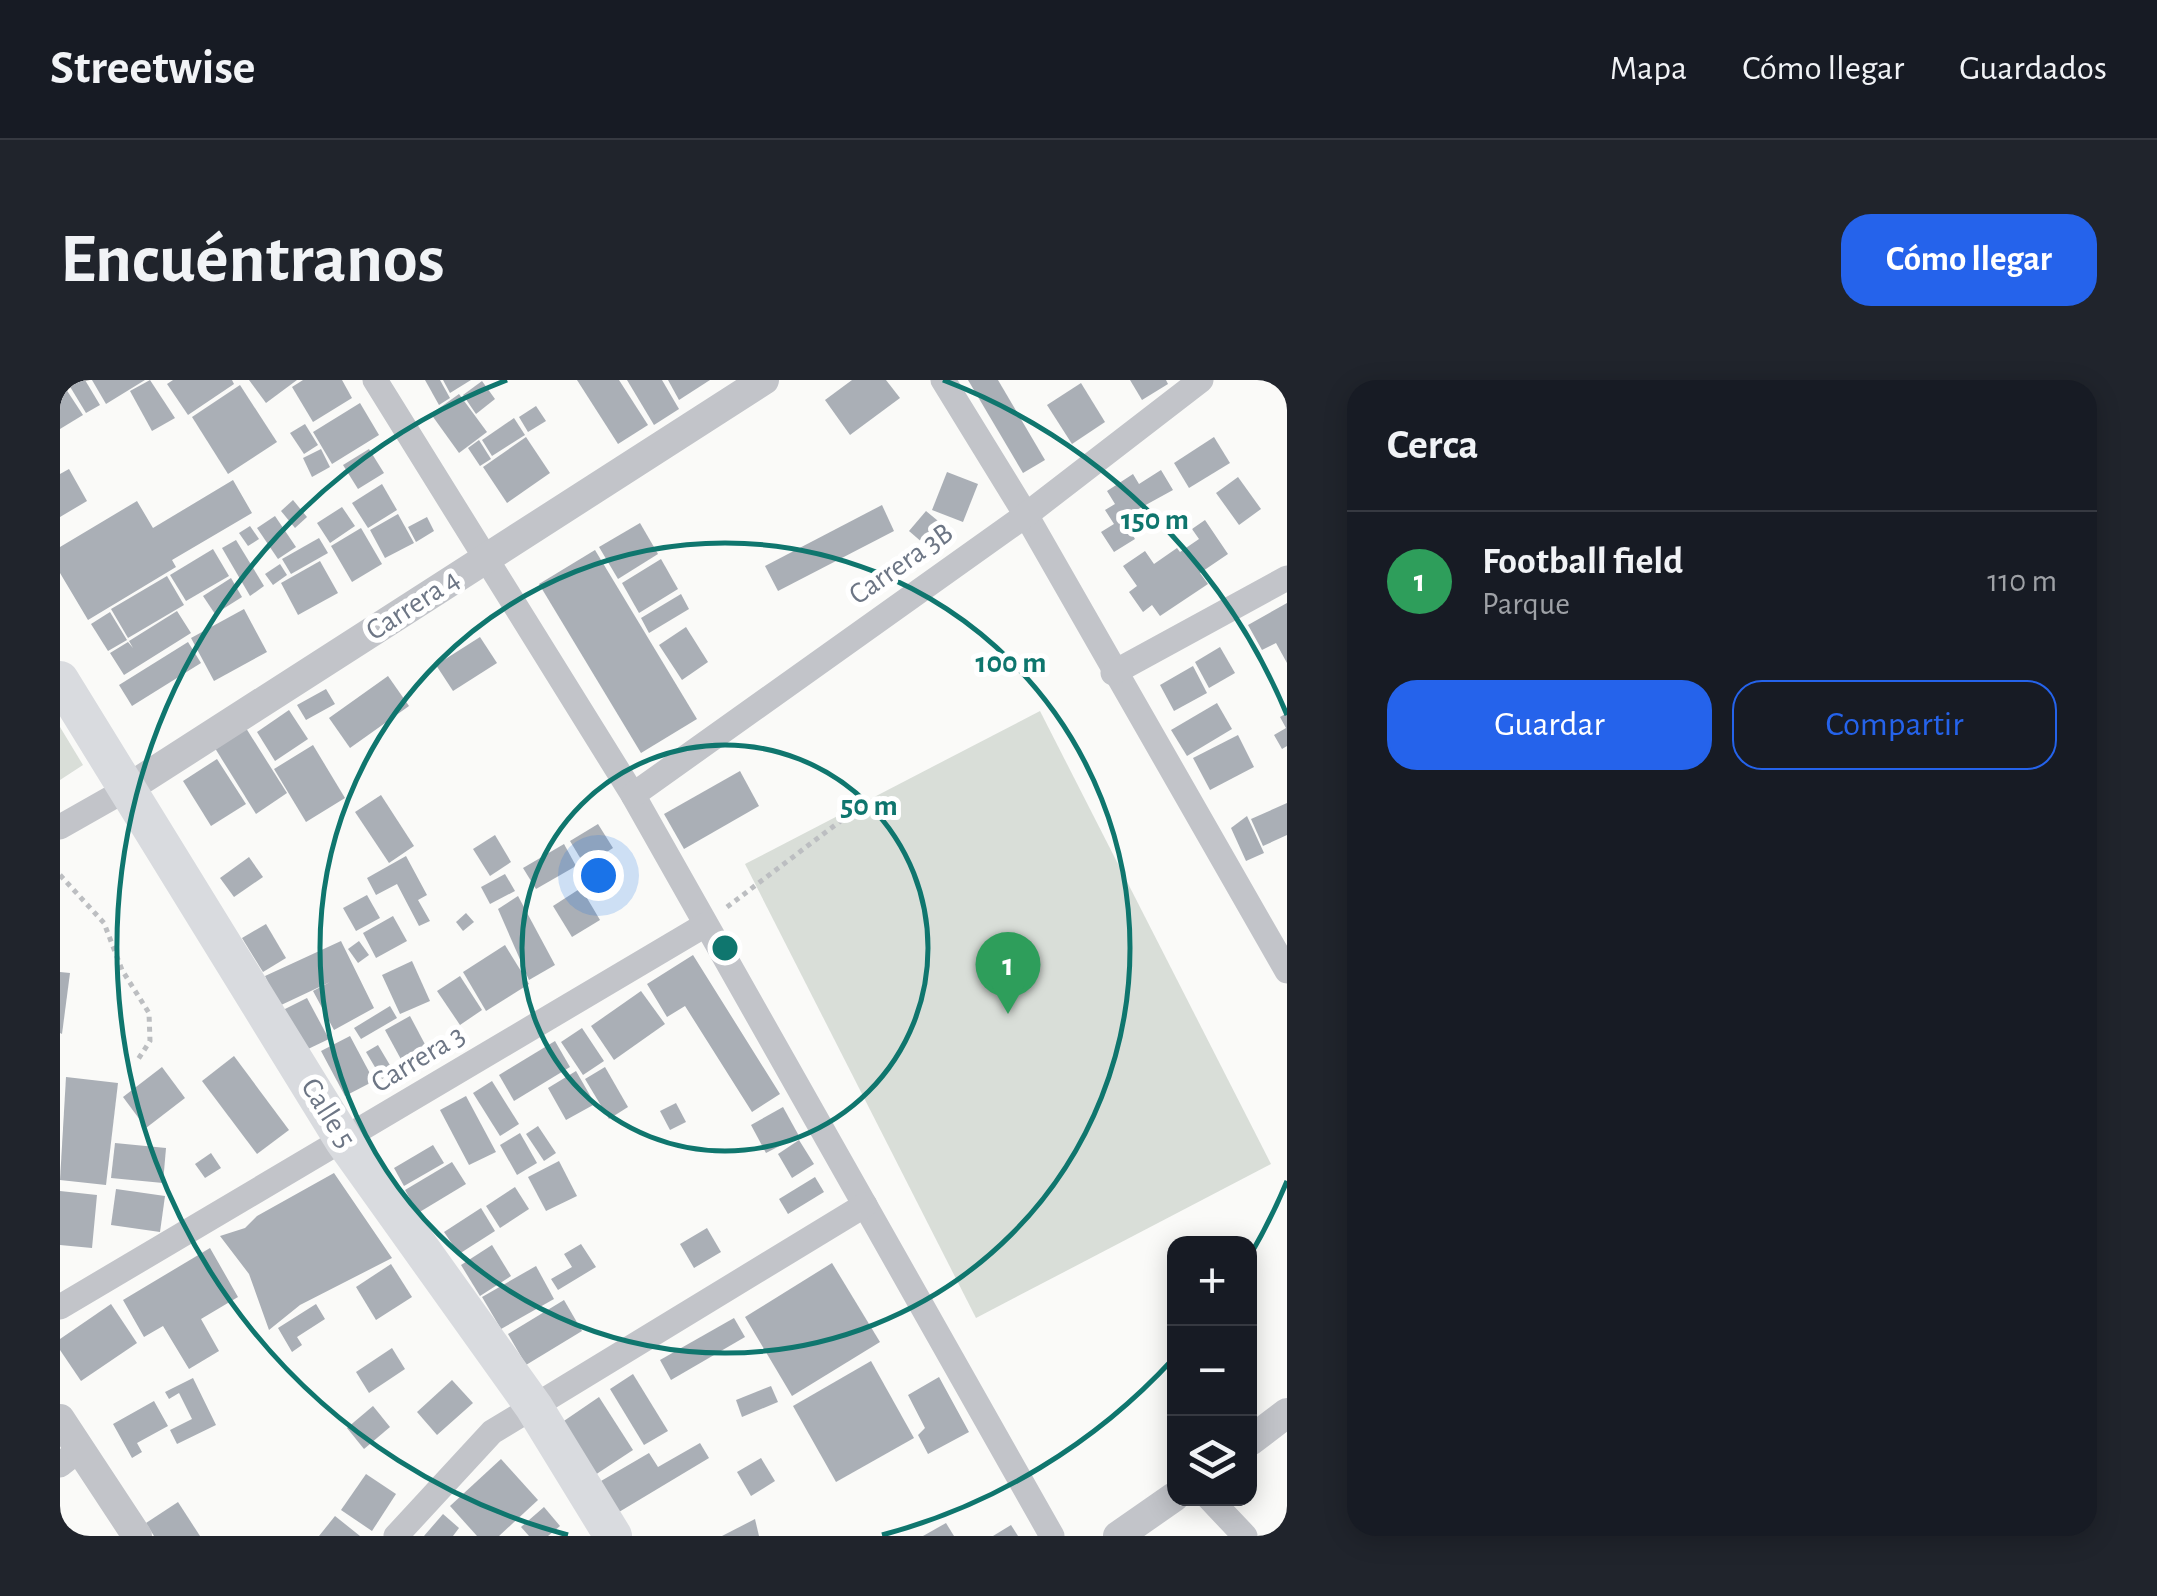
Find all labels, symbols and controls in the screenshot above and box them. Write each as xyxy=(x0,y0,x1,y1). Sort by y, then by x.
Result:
text: Streetwise xyxy=(50,45,256,93)
text: Mapa xyxy=(1610,51,1687,86)
text: Cómo llegar xyxy=(1742,51,1904,86)
text: Guardados xyxy=(1959,51,2107,86)
button: Cómo llegar xyxy=(1841,214,2097,306)
text: Encuéntranos xyxy=(60,225,445,295)
text: Cerca xyxy=(1387,424,1478,466)
text: 150 m xyxy=(1121,505,1189,535)
street label: Carrera 3B xyxy=(844,518,958,610)
text: Football field xyxy=(1482,543,1683,581)
street label: Carrera 4 xyxy=(361,564,465,646)
text: 1 xyxy=(1414,565,1425,597)
text: 110 m xyxy=(1987,565,2057,597)
text: Parque xyxy=(1482,588,1570,620)
text: 100 m xyxy=(976,648,1046,678)
button: Guardar xyxy=(1387,680,1712,770)
button: Compartir xyxy=(1732,680,2057,770)
text: 50 m xyxy=(840,791,898,821)
your location xyxy=(573,850,624,901)
centre of rings xyxy=(707,930,743,966)
pin: 1 xyxy=(976,932,1040,1014)
street label: Carrera 3 xyxy=(366,1020,470,1098)
street label: Calle 5 xyxy=(295,1073,361,1153)
map controls xyxy=(1167,1236,1257,1506)
button: + xyxy=(1167,1236,1257,1326)
button: − xyxy=(1167,1326,1257,1416)
button: layers xyxy=(1167,1416,1257,1506)

